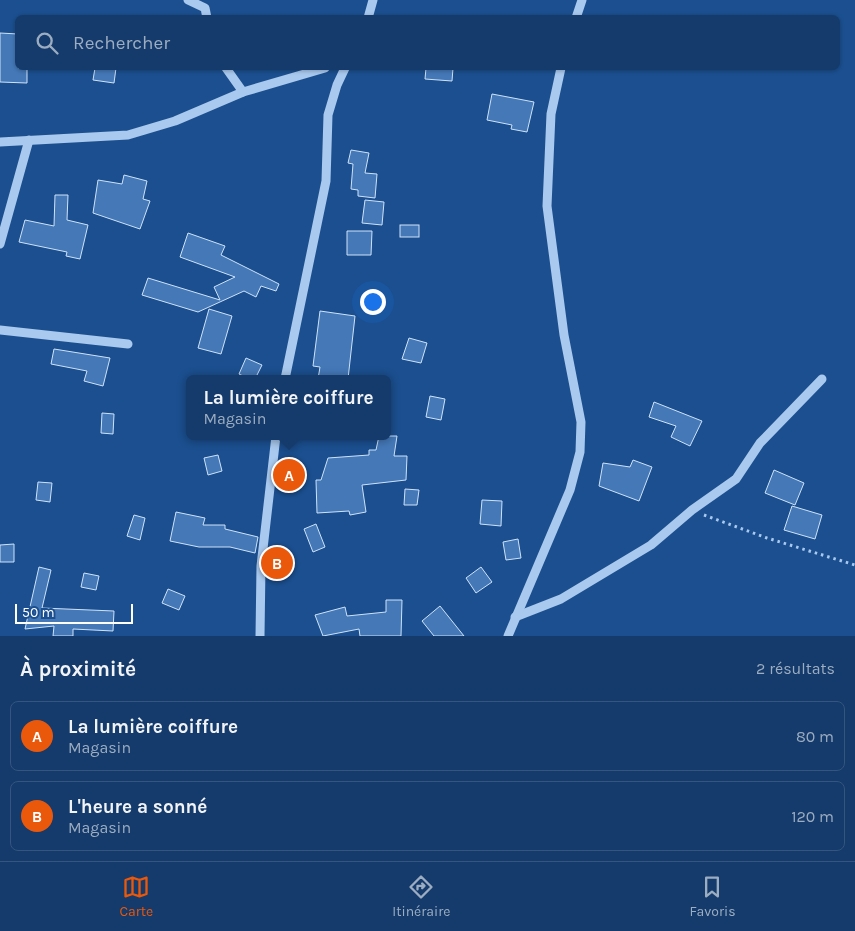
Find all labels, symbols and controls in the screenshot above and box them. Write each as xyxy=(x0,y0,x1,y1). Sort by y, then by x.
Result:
search box xyxy=(15,15,840,70)
icon: search xyxy=(33,29,61,57)
text: Rechercher xyxy=(73,32,170,54)
your location xyxy=(360,289,386,315)
popup xyxy=(186,375,391,440)
text: La lumière coiffure xyxy=(203,387,374,409)
text: Magasin xyxy=(203,409,266,428)
pin: A xyxy=(273,456,305,494)
pin: B xyxy=(261,544,293,582)
scale bar xyxy=(15,601,132,624)
text: 50 m xyxy=(22,604,55,621)
text: À proximité xyxy=(20,657,136,681)
text: 2 résultats xyxy=(756,659,835,678)
text: La lumière coiffure xyxy=(68,716,238,738)
text: A xyxy=(32,727,42,746)
text: 80 m xyxy=(796,727,834,746)
text: Magasin xyxy=(68,738,131,757)
text: L'heure a sonné xyxy=(68,796,207,818)
text: B xyxy=(32,807,42,826)
text: 120 m xyxy=(791,807,834,826)
text: Magasin xyxy=(68,818,131,837)
tab: Carte xyxy=(120,873,153,920)
tab: Itinéraire xyxy=(392,873,451,920)
tab: Favoris xyxy=(690,873,735,920)

